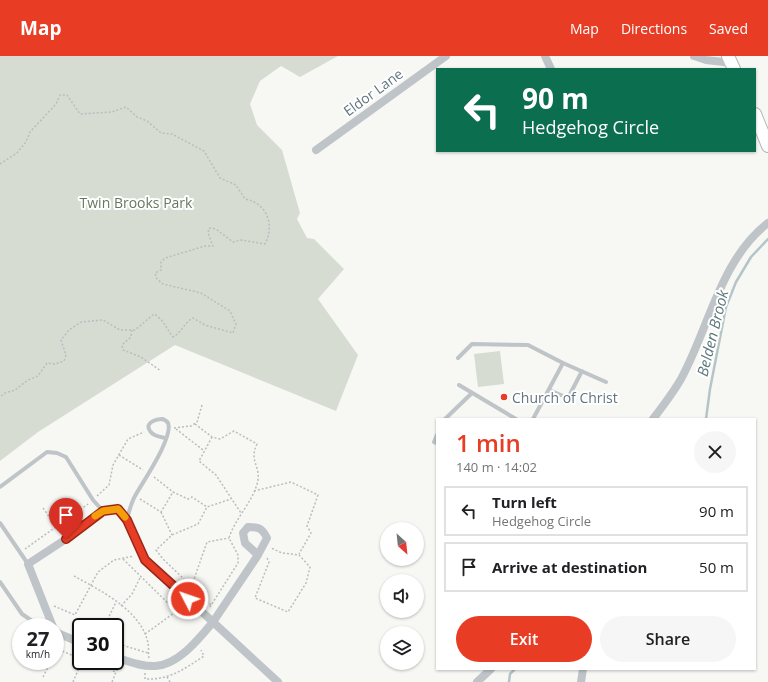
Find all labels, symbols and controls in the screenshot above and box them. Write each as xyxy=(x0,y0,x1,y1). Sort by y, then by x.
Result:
text: Map xyxy=(20,15,61,41)
text: Map xyxy=(570,19,599,38)
text: Directions xyxy=(621,19,687,38)
text: Saved xyxy=(709,19,748,38)
street label: Eldor Lane xyxy=(339,64,407,120)
text: 90 m xyxy=(522,79,589,117)
icon: left xyxy=(456,84,508,136)
text: Hedgehog Circle xyxy=(522,115,659,139)
park label: Twin Brooks Park xyxy=(80,193,193,212)
water label: Belden Brook xyxy=(692,287,733,378)
place label: Church of Christ xyxy=(512,388,618,407)
marker: Church of Christ xyxy=(499,392,509,402)
text: 1 min xyxy=(456,426,521,459)
button: close xyxy=(694,431,736,473)
text: 140 m · 14:02 xyxy=(456,458,537,476)
text: Turn left xyxy=(492,492,557,512)
pin xyxy=(49,498,83,539)
icon: left xyxy=(458,500,480,522)
text: 90 m xyxy=(699,501,734,521)
icon: arrive xyxy=(55,504,77,526)
text: Hedgehog Circle xyxy=(492,512,591,530)
north arrow xyxy=(380,522,424,566)
map controls xyxy=(380,522,424,670)
icon: arrive xyxy=(458,556,480,578)
text: Arrive at destination xyxy=(492,557,647,577)
text: 50 m xyxy=(699,557,734,577)
button: sound xyxy=(380,574,424,618)
position arrow xyxy=(167,578,209,620)
button: Exit xyxy=(456,616,592,662)
button: Share xyxy=(600,616,736,662)
speed limit sign: 30 xyxy=(72,618,124,670)
text: 27 xyxy=(27,625,49,652)
button: layers xyxy=(380,626,424,670)
text: km/h xyxy=(26,647,50,661)

